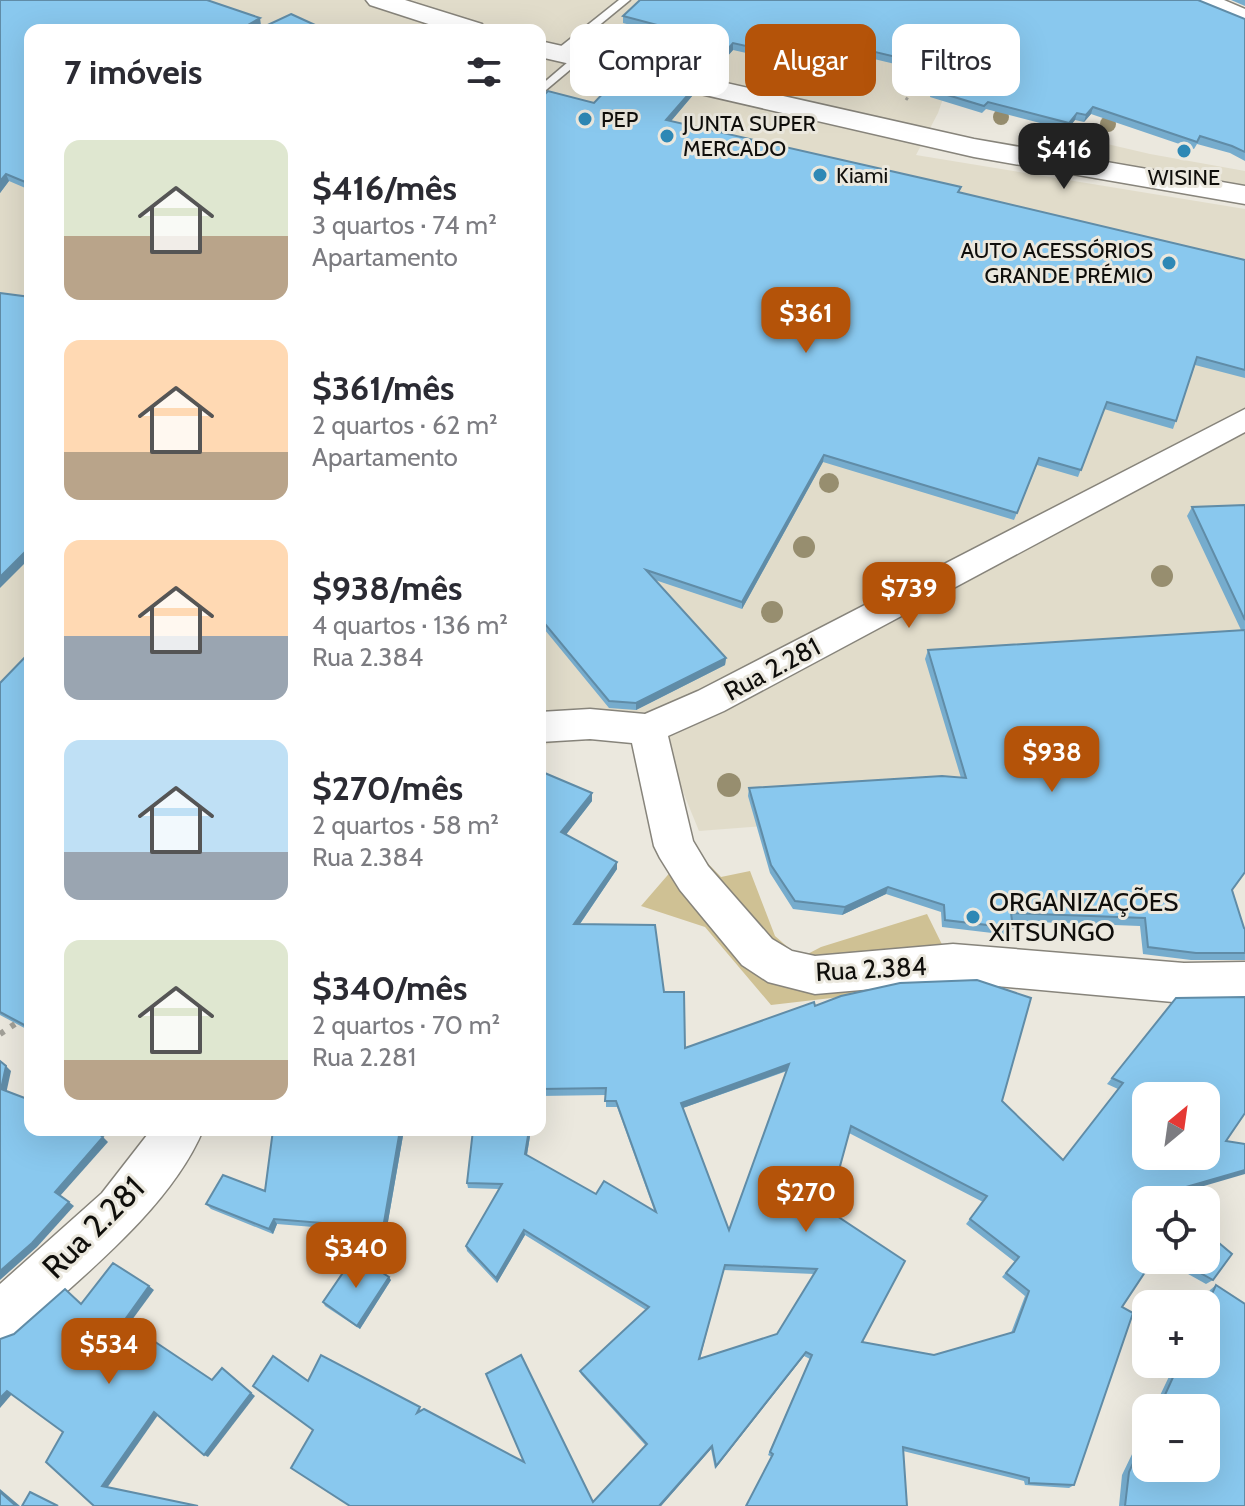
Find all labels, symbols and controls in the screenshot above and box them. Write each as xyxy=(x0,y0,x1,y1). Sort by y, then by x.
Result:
chip: Comprar xyxy=(570,24,729,96)
chip: Alugar xyxy=(745,24,876,96)
chip: Filtros xyxy=(892,24,1020,96)
icon: filters xyxy=(462,50,506,94)
text: 7 imóveis xyxy=(64,51,202,93)
place label: PEP xyxy=(601,106,639,133)
marker: PEP xyxy=(576,110,594,128)
place label: JUNTA SUPER MERCADO xyxy=(682,110,816,162)
pin: $416 xyxy=(1017,123,1111,191)
marker: JUNTA SUPER MERCADO xyxy=(658,127,676,145)
text: $416 xyxy=(1036,133,1092,165)
marker: WISINE xyxy=(1175,142,1193,160)
place label: Kiami xyxy=(836,162,888,189)
place label: WISINE xyxy=(1148,164,1220,191)
marker: Kiami xyxy=(811,166,829,184)
text: $416/mês xyxy=(312,167,457,209)
icon: home xyxy=(128,172,224,268)
text: 3 quartos · 74 m² xyxy=(312,209,497,241)
place label: AUTO ACESSÓRIOS GRANDE PRÉMIO xyxy=(960,237,1153,289)
text: Apartamento xyxy=(312,241,458,273)
marker: AUTO ACESSÓRIOS GRANDE PRÉMIO xyxy=(1160,254,1178,272)
pin: $361 xyxy=(759,287,853,355)
text: $361 xyxy=(779,297,833,329)
text: $361/mês xyxy=(312,367,454,409)
icon: home xyxy=(128,372,224,468)
text: 2 quartos · 62 m² xyxy=(312,409,498,441)
text: Apartamento xyxy=(312,441,458,473)
pin: $739 xyxy=(862,562,956,630)
text: $938/mês xyxy=(312,567,462,609)
icon: home xyxy=(128,572,224,668)
text: $739 xyxy=(881,572,937,604)
text: 4 quartos · 136 m² xyxy=(312,609,508,641)
street label: Rua 2.281 xyxy=(718,630,826,708)
text: Rua 2.384 xyxy=(312,641,423,673)
pin: $938 xyxy=(1005,726,1099,794)
text: $938 xyxy=(1022,736,1082,768)
text: $270/mês xyxy=(312,767,463,809)
icon: home xyxy=(128,772,224,868)
text: 2 quartos · 58 m² xyxy=(312,809,499,841)
text: Rua 2.384 xyxy=(312,841,423,873)
place label: ORGANIZAÇÕES XITSUNGO xyxy=(989,886,1178,948)
marker: ORGANIZAÇÕES XITSUNGO xyxy=(964,908,982,926)
street label: Rua 2.384 xyxy=(815,950,927,988)
text: $340/mês xyxy=(312,967,467,1009)
icon: home xyxy=(128,972,224,1068)
text: 2 quartos · 70 m² xyxy=(312,1009,500,1041)
text: Rua 2.281 xyxy=(312,1041,416,1073)
north arrow xyxy=(1132,1082,1220,1170)
map controls xyxy=(1132,1082,1220,1482)
pin: $270 xyxy=(759,1166,853,1234)
street label: Rua 2.281 xyxy=(34,1168,152,1286)
text: $270 xyxy=(776,1176,836,1208)
button: locate xyxy=(1132,1186,1220,1274)
pin: $340 xyxy=(309,1222,403,1290)
text: $340 xyxy=(324,1232,388,1264)
button: + xyxy=(1132,1290,1220,1378)
pin: $534 xyxy=(62,1318,156,1386)
text: $534 xyxy=(79,1328,139,1360)
button: − xyxy=(1132,1394,1220,1482)

